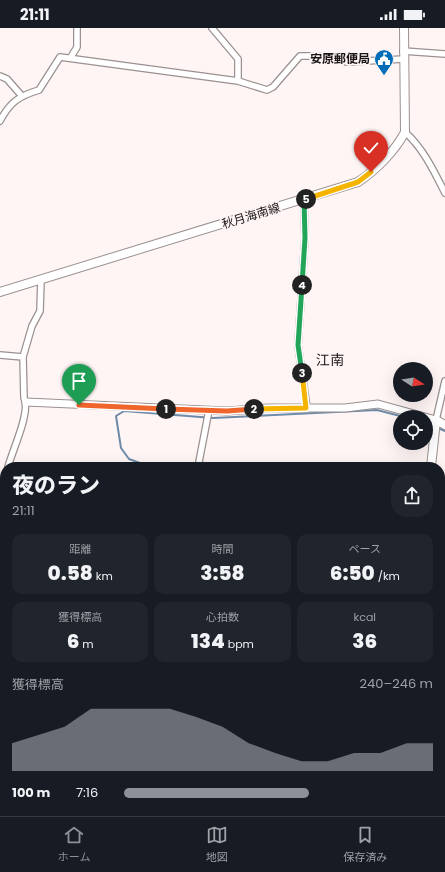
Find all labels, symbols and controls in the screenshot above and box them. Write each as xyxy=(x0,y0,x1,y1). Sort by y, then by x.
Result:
text: 21:11 xyxy=(20,4,50,25)
public building icon: 安原郵便局 xyxy=(373,48,395,76)
place label: 安原郵便局 xyxy=(310,50,370,67)
pin xyxy=(354,131,388,172)
icon: check xyxy=(360,137,382,159)
pin: 5 xyxy=(296,189,316,209)
text: 5 xyxy=(302,191,310,207)
street label: 秋月海南線 xyxy=(220,199,282,232)
pin: 4 xyxy=(292,275,312,295)
text: 4 xyxy=(298,277,306,293)
district label: 江南 xyxy=(316,350,344,370)
north arrow xyxy=(393,362,433,402)
map controls xyxy=(393,362,433,450)
pin: 3 xyxy=(292,363,312,383)
pin xyxy=(62,364,96,405)
text: 3 xyxy=(299,365,305,381)
icon: arrive xyxy=(68,370,90,392)
pin: 1 xyxy=(156,399,176,419)
pin: 2 xyxy=(244,399,264,419)
text: 1 xyxy=(164,401,168,417)
text: 2 xyxy=(251,401,257,417)
button: locate xyxy=(393,410,433,450)
text: 夜のラン xyxy=(12,470,100,501)
button: share xyxy=(391,475,433,517)
text: 21:11 xyxy=(12,501,35,520)
text: 距離 xyxy=(69,541,91,557)
text: 時間 xyxy=(211,541,233,557)
text: ペース xyxy=(349,541,381,557)
text: 0.58 xyxy=(48,559,93,587)
text: 3:58 xyxy=(200,559,245,587)
text: 6:50 xyxy=(330,559,375,587)
text: km xyxy=(93,568,113,584)
text: /km xyxy=(375,568,400,584)
text: 獲得標高 xyxy=(58,609,102,625)
text: 心拍数 xyxy=(206,609,239,625)
text: kcal xyxy=(354,609,376,625)
text: 6 xyxy=(67,627,79,655)
text: 134 xyxy=(191,627,225,655)
text: 36 xyxy=(352,627,377,655)
text: m xyxy=(79,636,94,652)
text: bpm xyxy=(225,636,254,652)
text: 240–246 m xyxy=(360,674,433,693)
text: 獲得標高 xyxy=(12,675,64,694)
text: 100 m xyxy=(12,783,50,802)
text: 7:16 xyxy=(76,783,98,802)
tab: ホーム xyxy=(58,824,90,866)
tab: 地図 xyxy=(206,824,228,866)
tab: 保存済み xyxy=(343,824,387,866)

